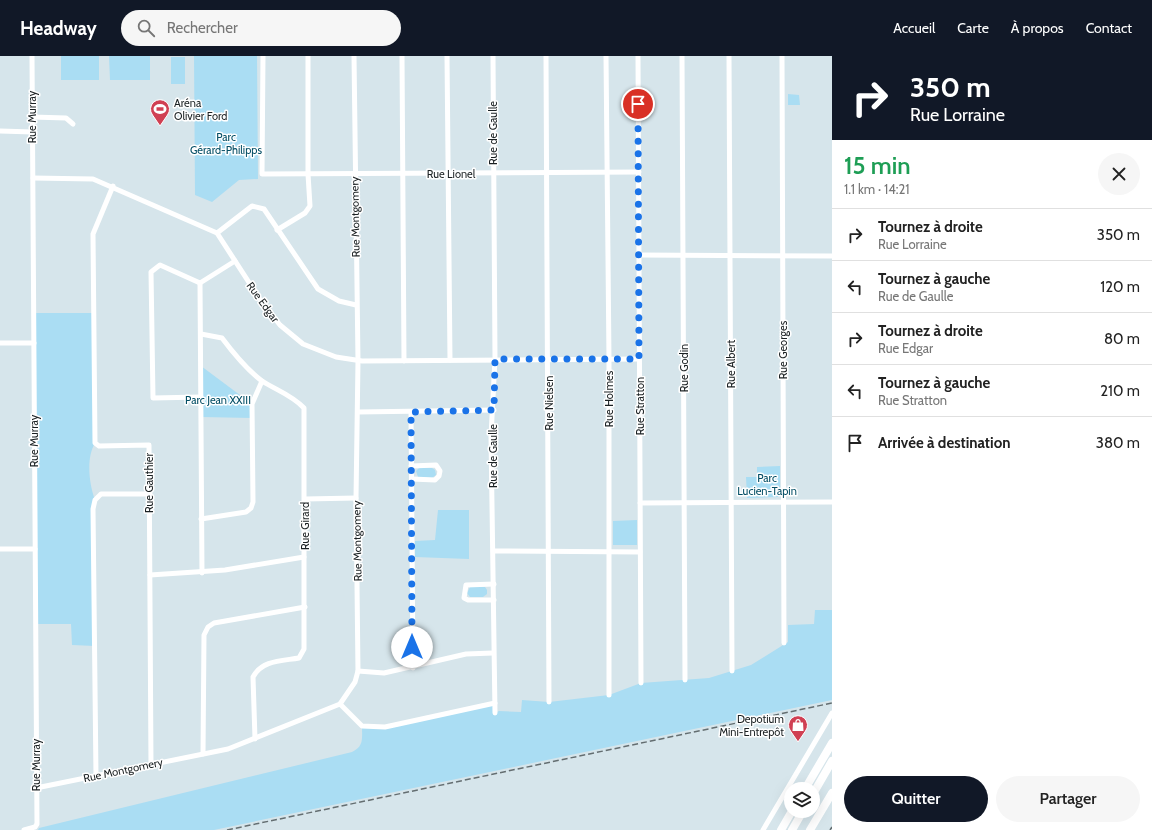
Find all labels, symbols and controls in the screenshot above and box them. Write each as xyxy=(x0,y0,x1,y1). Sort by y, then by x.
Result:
search box xyxy=(121,10,401,46)
text: Headway xyxy=(20,17,97,40)
icon: search xyxy=(135,17,157,39)
text: Rechercher xyxy=(167,19,238,37)
text: Accueil xyxy=(893,19,935,37)
text: Carte xyxy=(957,19,989,37)
text: À propos xyxy=(1011,19,1064,37)
text: Contact xyxy=(1086,19,1132,37)
text: 350 m xyxy=(910,70,991,104)
icon: right xyxy=(844,72,896,124)
pin xyxy=(621,87,655,121)
street label: Rue Murray xyxy=(25,90,39,143)
icon: arrive xyxy=(627,93,649,115)
place label: Aréna Olivier Ford xyxy=(174,96,227,123)
sports icon: Aréna Olivier Ford xyxy=(149,98,171,126)
street label: Rue de Gaulle xyxy=(486,101,500,165)
text: Rue Lorraine xyxy=(910,104,1005,126)
park label: Parc Gérard-Philipps xyxy=(190,130,262,157)
text: 15 min xyxy=(844,151,911,180)
button: close xyxy=(1098,153,1140,195)
street label: Rue Lionel xyxy=(427,167,476,181)
street label: Rue Montgomery xyxy=(347,176,363,258)
text: 1.1 km · 14:21 xyxy=(844,181,910,197)
text: Tournez à droite xyxy=(878,218,983,236)
icon: right xyxy=(844,224,866,246)
text: 350 m xyxy=(1097,226,1140,244)
text: Rue Lorraine xyxy=(878,236,947,252)
text: Tournez à gauche xyxy=(878,270,990,288)
icon: left xyxy=(844,276,866,298)
text: 120 m xyxy=(1100,278,1140,296)
street label: Rue Edgar xyxy=(244,279,283,325)
text: Rue de Gaulle xyxy=(878,288,953,304)
street label: Rue Georges xyxy=(776,320,790,379)
text: Tournez à droite xyxy=(878,322,983,340)
icon: right xyxy=(844,328,866,350)
text: 80 m xyxy=(1104,330,1140,348)
street label: Rue Albert xyxy=(724,339,738,388)
text: Rue Edgar xyxy=(878,340,933,356)
street label: Rue Godin xyxy=(677,344,691,392)
street label: Rue Holmes xyxy=(602,370,616,427)
text: Tournez à gauche xyxy=(878,374,990,392)
street label: Rue Nielsen xyxy=(542,376,556,430)
street label: Rue Stratton xyxy=(633,377,647,435)
icon: left xyxy=(844,380,866,402)
text: 210 m xyxy=(1100,382,1140,400)
text: Rue Stratton xyxy=(878,392,947,408)
park label: Parc Jean XXIII xyxy=(185,393,251,407)
street label: Rue Murray xyxy=(27,414,41,467)
street label: Rue de Gaulle xyxy=(486,424,500,488)
icon: arrive xyxy=(844,432,866,454)
text: Arrivée à destination xyxy=(878,434,1010,452)
text: 380 m xyxy=(1096,434,1140,452)
street label: Rue Gauthier xyxy=(142,453,156,513)
park label: Parc Lucien-Tapin xyxy=(737,471,797,498)
street label: Rue Montgomery xyxy=(349,500,365,582)
street label: Rue Girard xyxy=(298,502,312,550)
position arrow xyxy=(391,626,433,668)
place label: Depotium Mini-Entrepôt xyxy=(719,712,784,739)
shop icon: Depotium Mini-Entrepôt xyxy=(787,714,809,742)
street label: Rue Murray xyxy=(29,738,43,791)
street label: Rue Montgomery xyxy=(82,755,164,785)
button: Quitter xyxy=(844,776,988,822)
button: Partager xyxy=(996,776,1140,822)
map controls xyxy=(784,782,820,818)
button: layers xyxy=(784,782,820,818)

